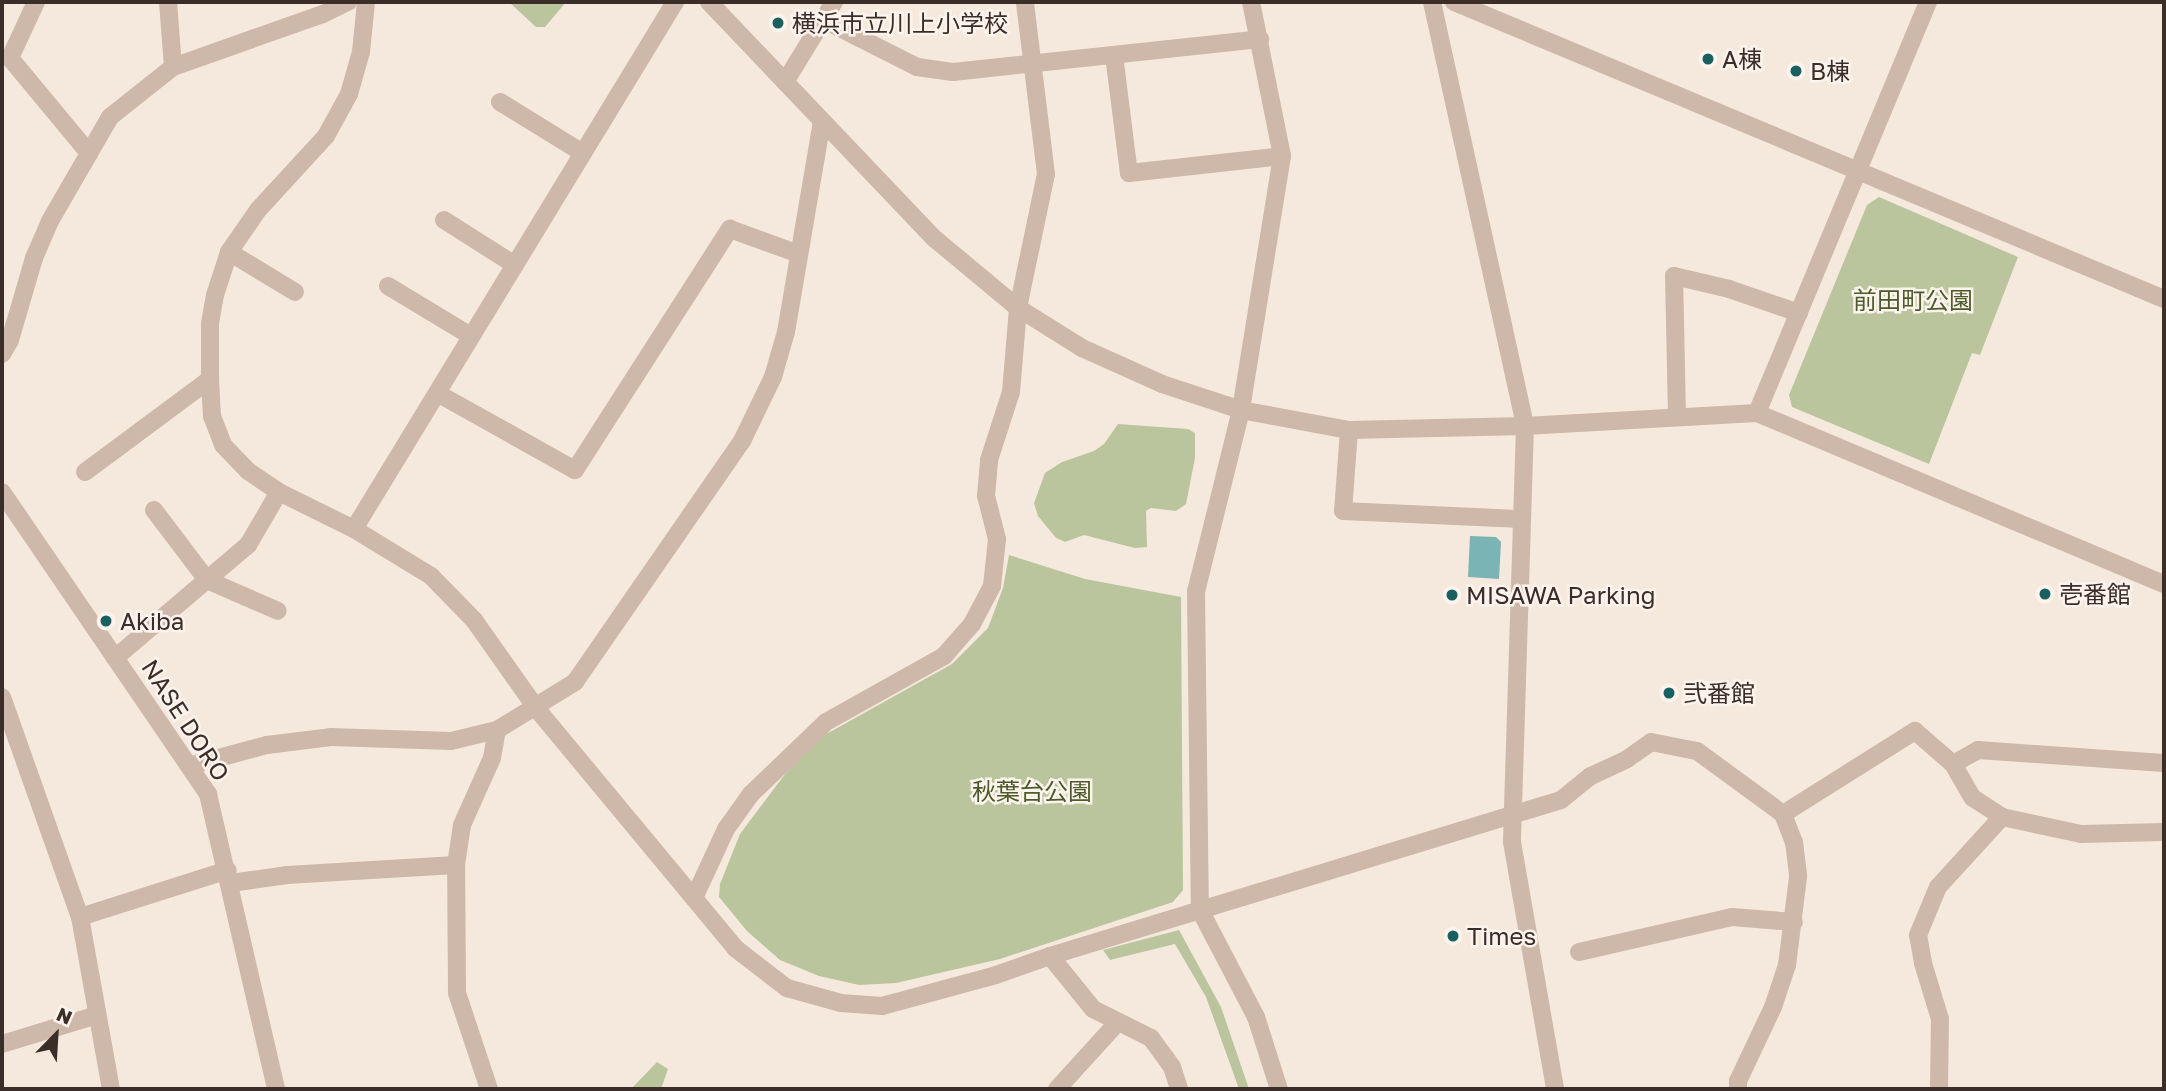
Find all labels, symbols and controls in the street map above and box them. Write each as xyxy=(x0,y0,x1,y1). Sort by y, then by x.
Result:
place label: 横浜市立川上小学校 xyxy=(792,9,1008,37)
marker: 横浜市立川上小学校 xyxy=(770,15,786,31)
place label: A棟 xyxy=(1722,45,1762,73)
marker: A棟 xyxy=(1700,51,1716,67)
place label: B棟 xyxy=(1810,57,1850,85)
marker: B棟 xyxy=(1788,63,1804,79)
park label: 前田町公園 xyxy=(1853,286,1973,314)
place label: 壱番館 xyxy=(2059,580,2131,608)
place label: MISAWA Parking xyxy=(1466,581,1656,609)
marker: 壱番館 xyxy=(2037,586,2053,602)
marker: MISAWA Parking xyxy=(1444,587,1460,603)
place label: Akiba xyxy=(120,607,184,635)
marker: Akiba xyxy=(98,613,114,629)
street label: NASE DORO xyxy=(136,654,236,786)
place label: 弐番館 xyxy=(1683,679,1755,707)
marker: 弐番館 xyxy=(1661,685,1677,701)
park label: 秋葉台公園 xyxy=(972,777,1092,805)
place label: Times xyxy=(1467,922,1536,950)
marker: Times xyxy=(1445,928,1461,944)
north arrow xyxy=(21,1000,91,1070)
text: N xyxy=(53,1002,76,1029)

